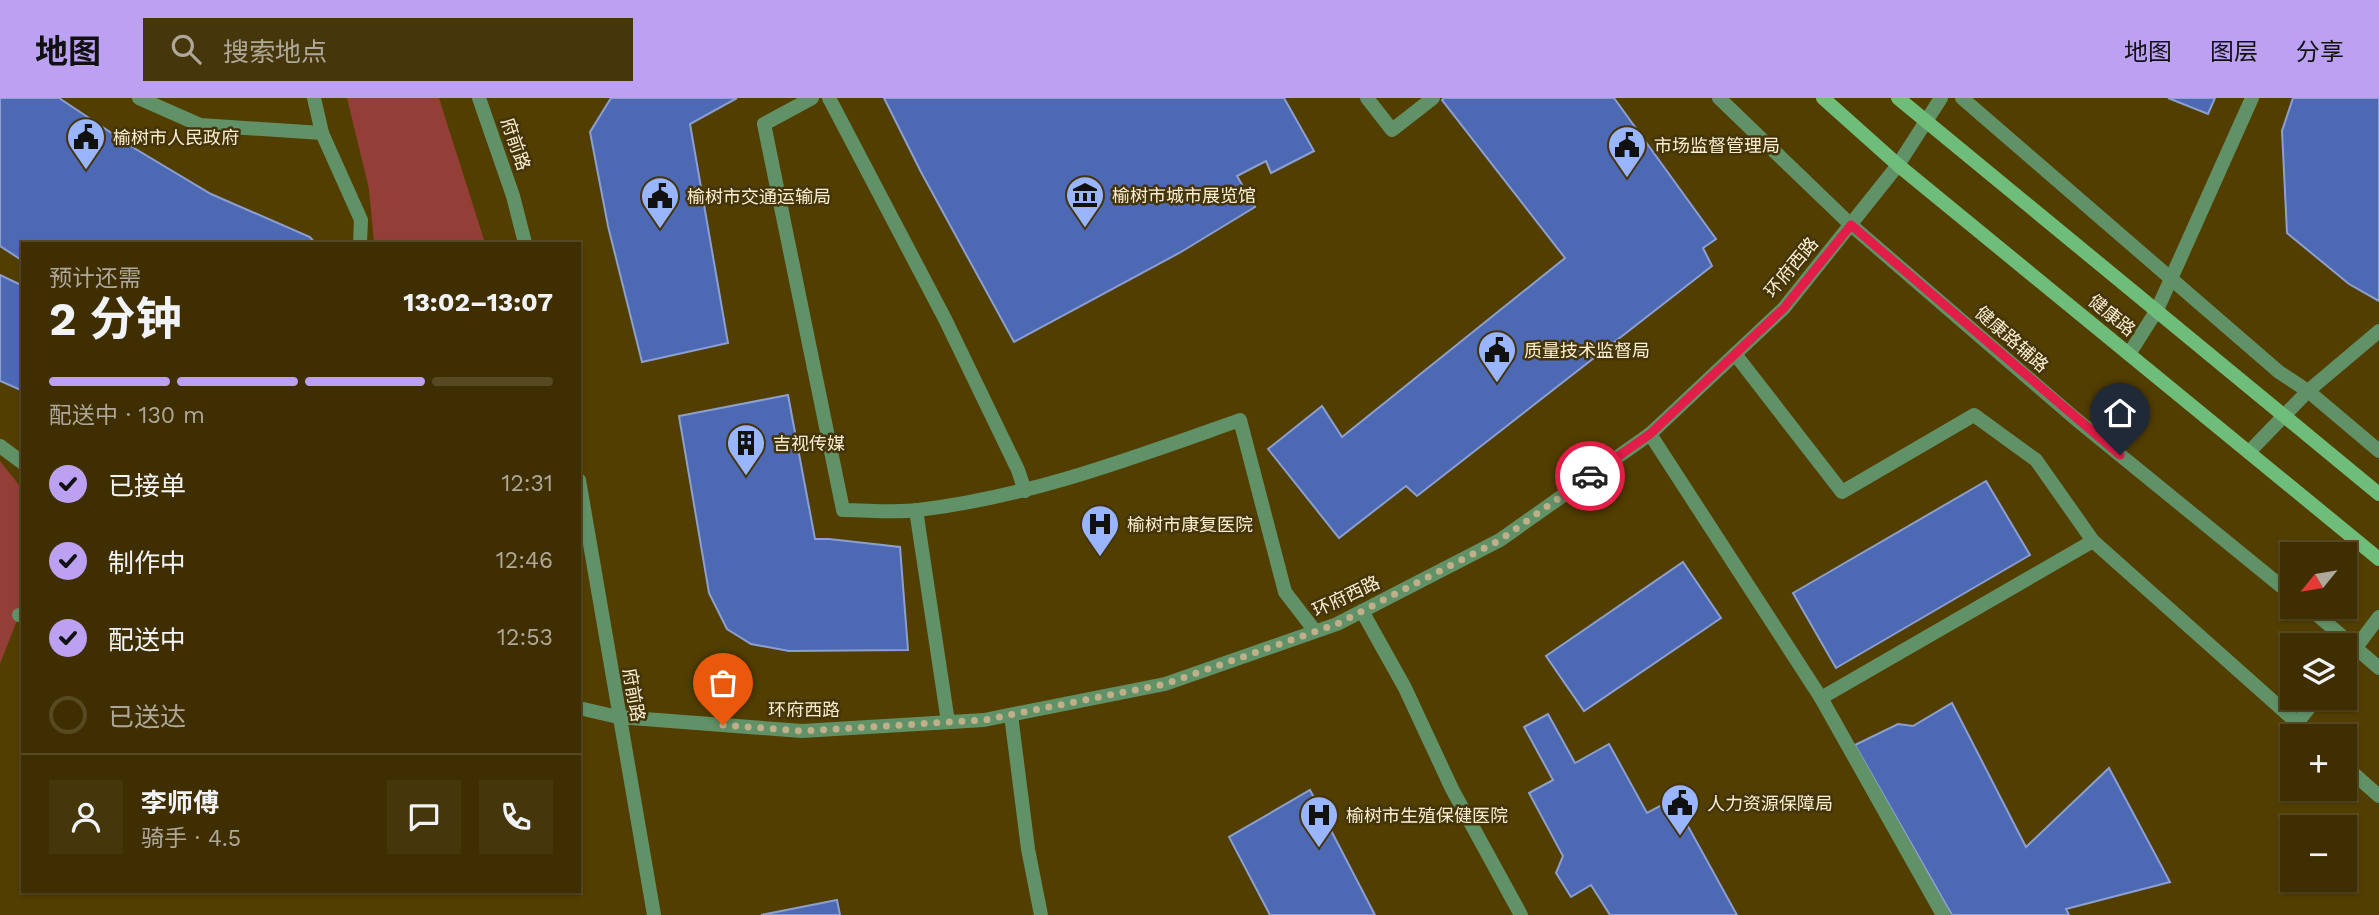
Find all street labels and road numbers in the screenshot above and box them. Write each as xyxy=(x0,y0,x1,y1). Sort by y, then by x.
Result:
street label: 府前路 xyxy=(497,115,535,173)
street label: 环府西路 xyxy=(1760,233,1822,301)
street label: 健康路 xyxy=(2084,290,2140,340)
street label: 健康路辅路 xyxy=(1971,302,2053,376)
street label: 环府西路 xyxy=(1309,571,1383,621)
street label: 府前路 xyxy=(619,667,649,723)
street label: 环府西路 xyxy=(768,699,840,720)

